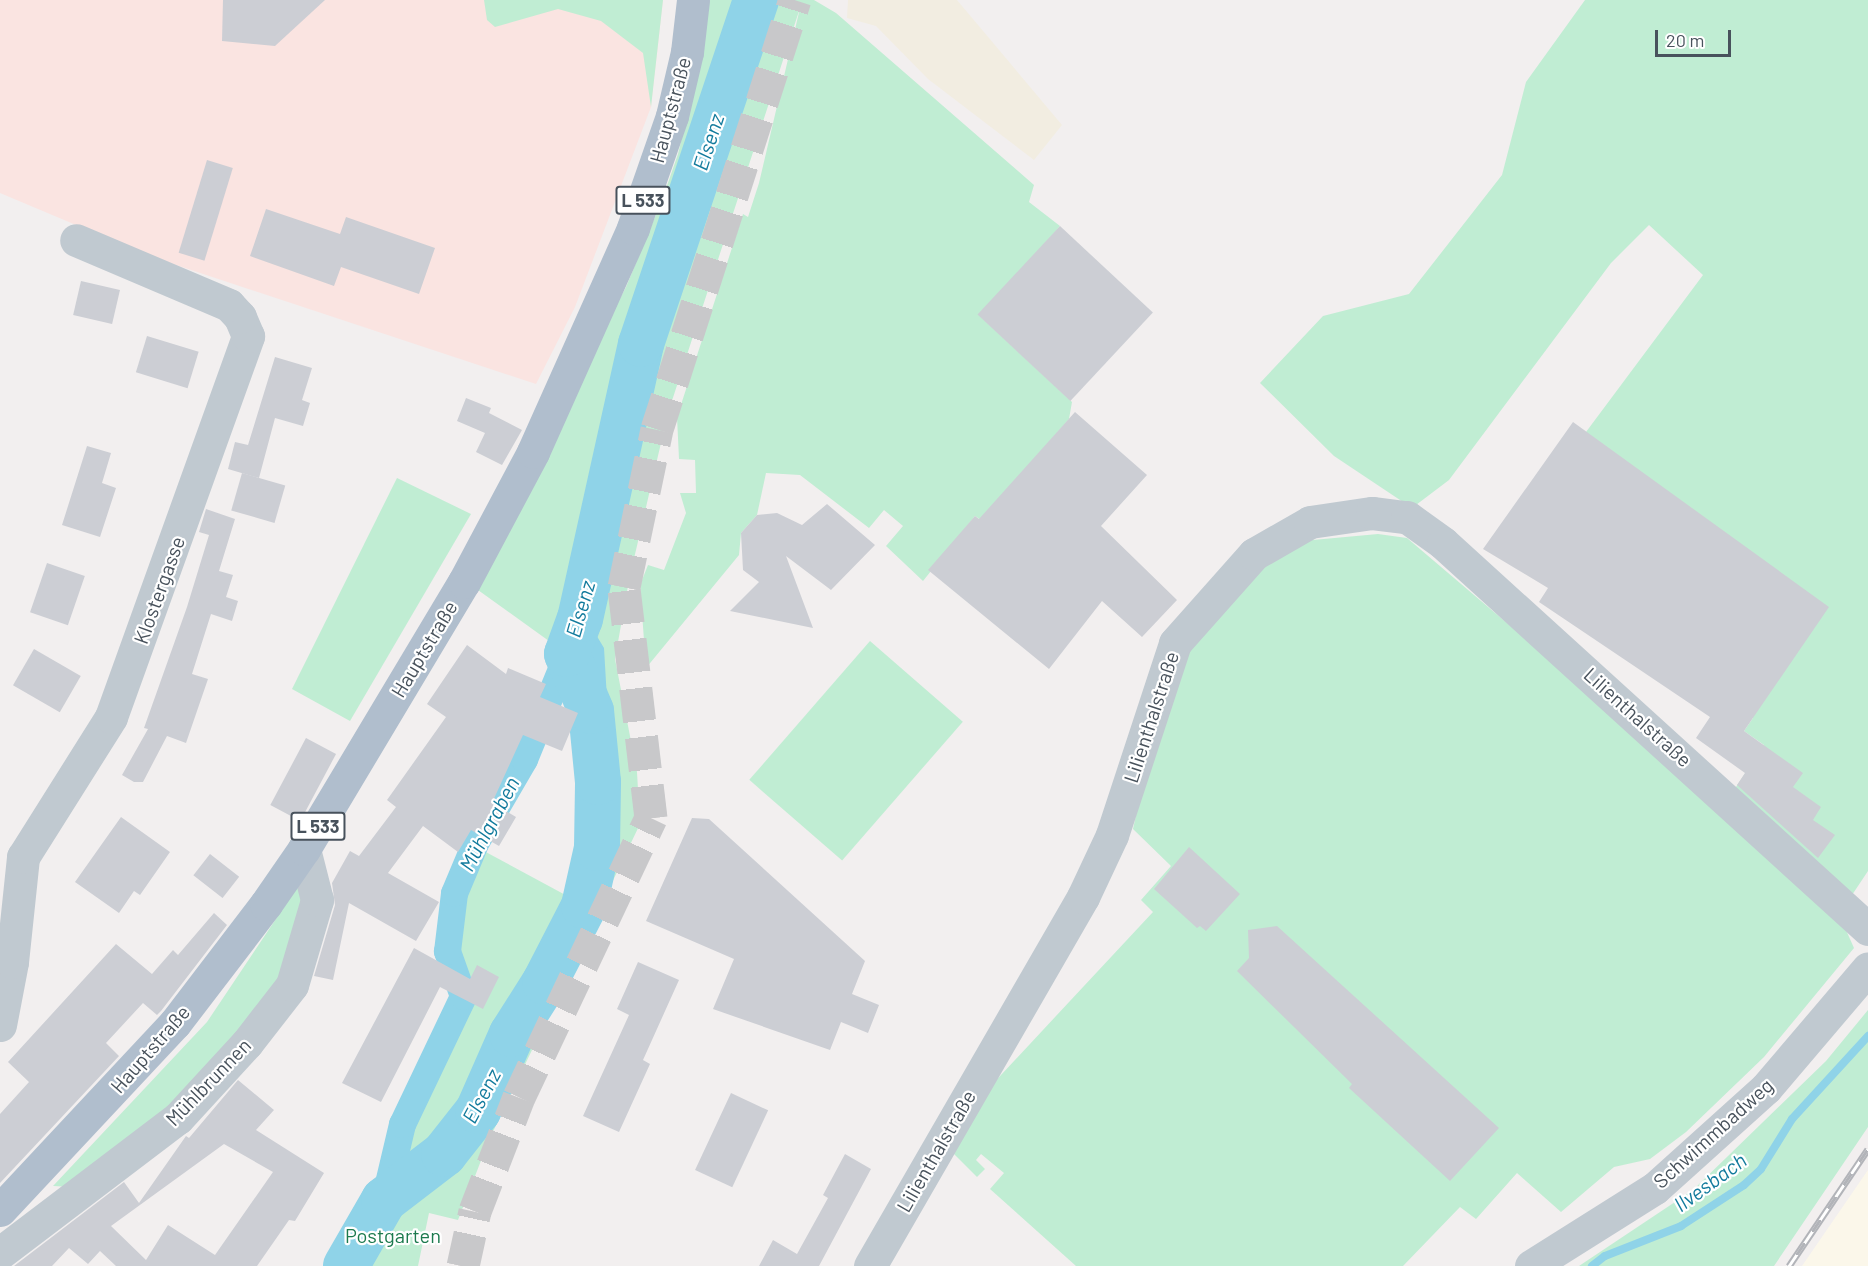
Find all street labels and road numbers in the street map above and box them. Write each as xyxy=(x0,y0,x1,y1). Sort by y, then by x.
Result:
street label: Hauptstraße xyxy=(644,55,696,165)
road number: L 533 xyxy=(614,185,672,215)
street label: Klostergasse xyxy=(128,533,190,647)
street label: Hauptstraße xyxy=(386,596,462,702)
street label: Lilienthalstraße xyxy=(1118,648,1184,786)
street label: Lilienthalstraße xyxy=(1579,662,1697,772)
road number: L 533 xyxy=(290,811,346,841)
street label: Hauptstraße xyxy=(105,1000,195,1098)
street label: Mühlbrunnen xyxy=(160,1033,256,1131)
street label: Schwimmbadweg xyxy=(1648,1073,1778,1193)
street label: Lilienthalstraße xyxy=(891,1086,981,1216)

